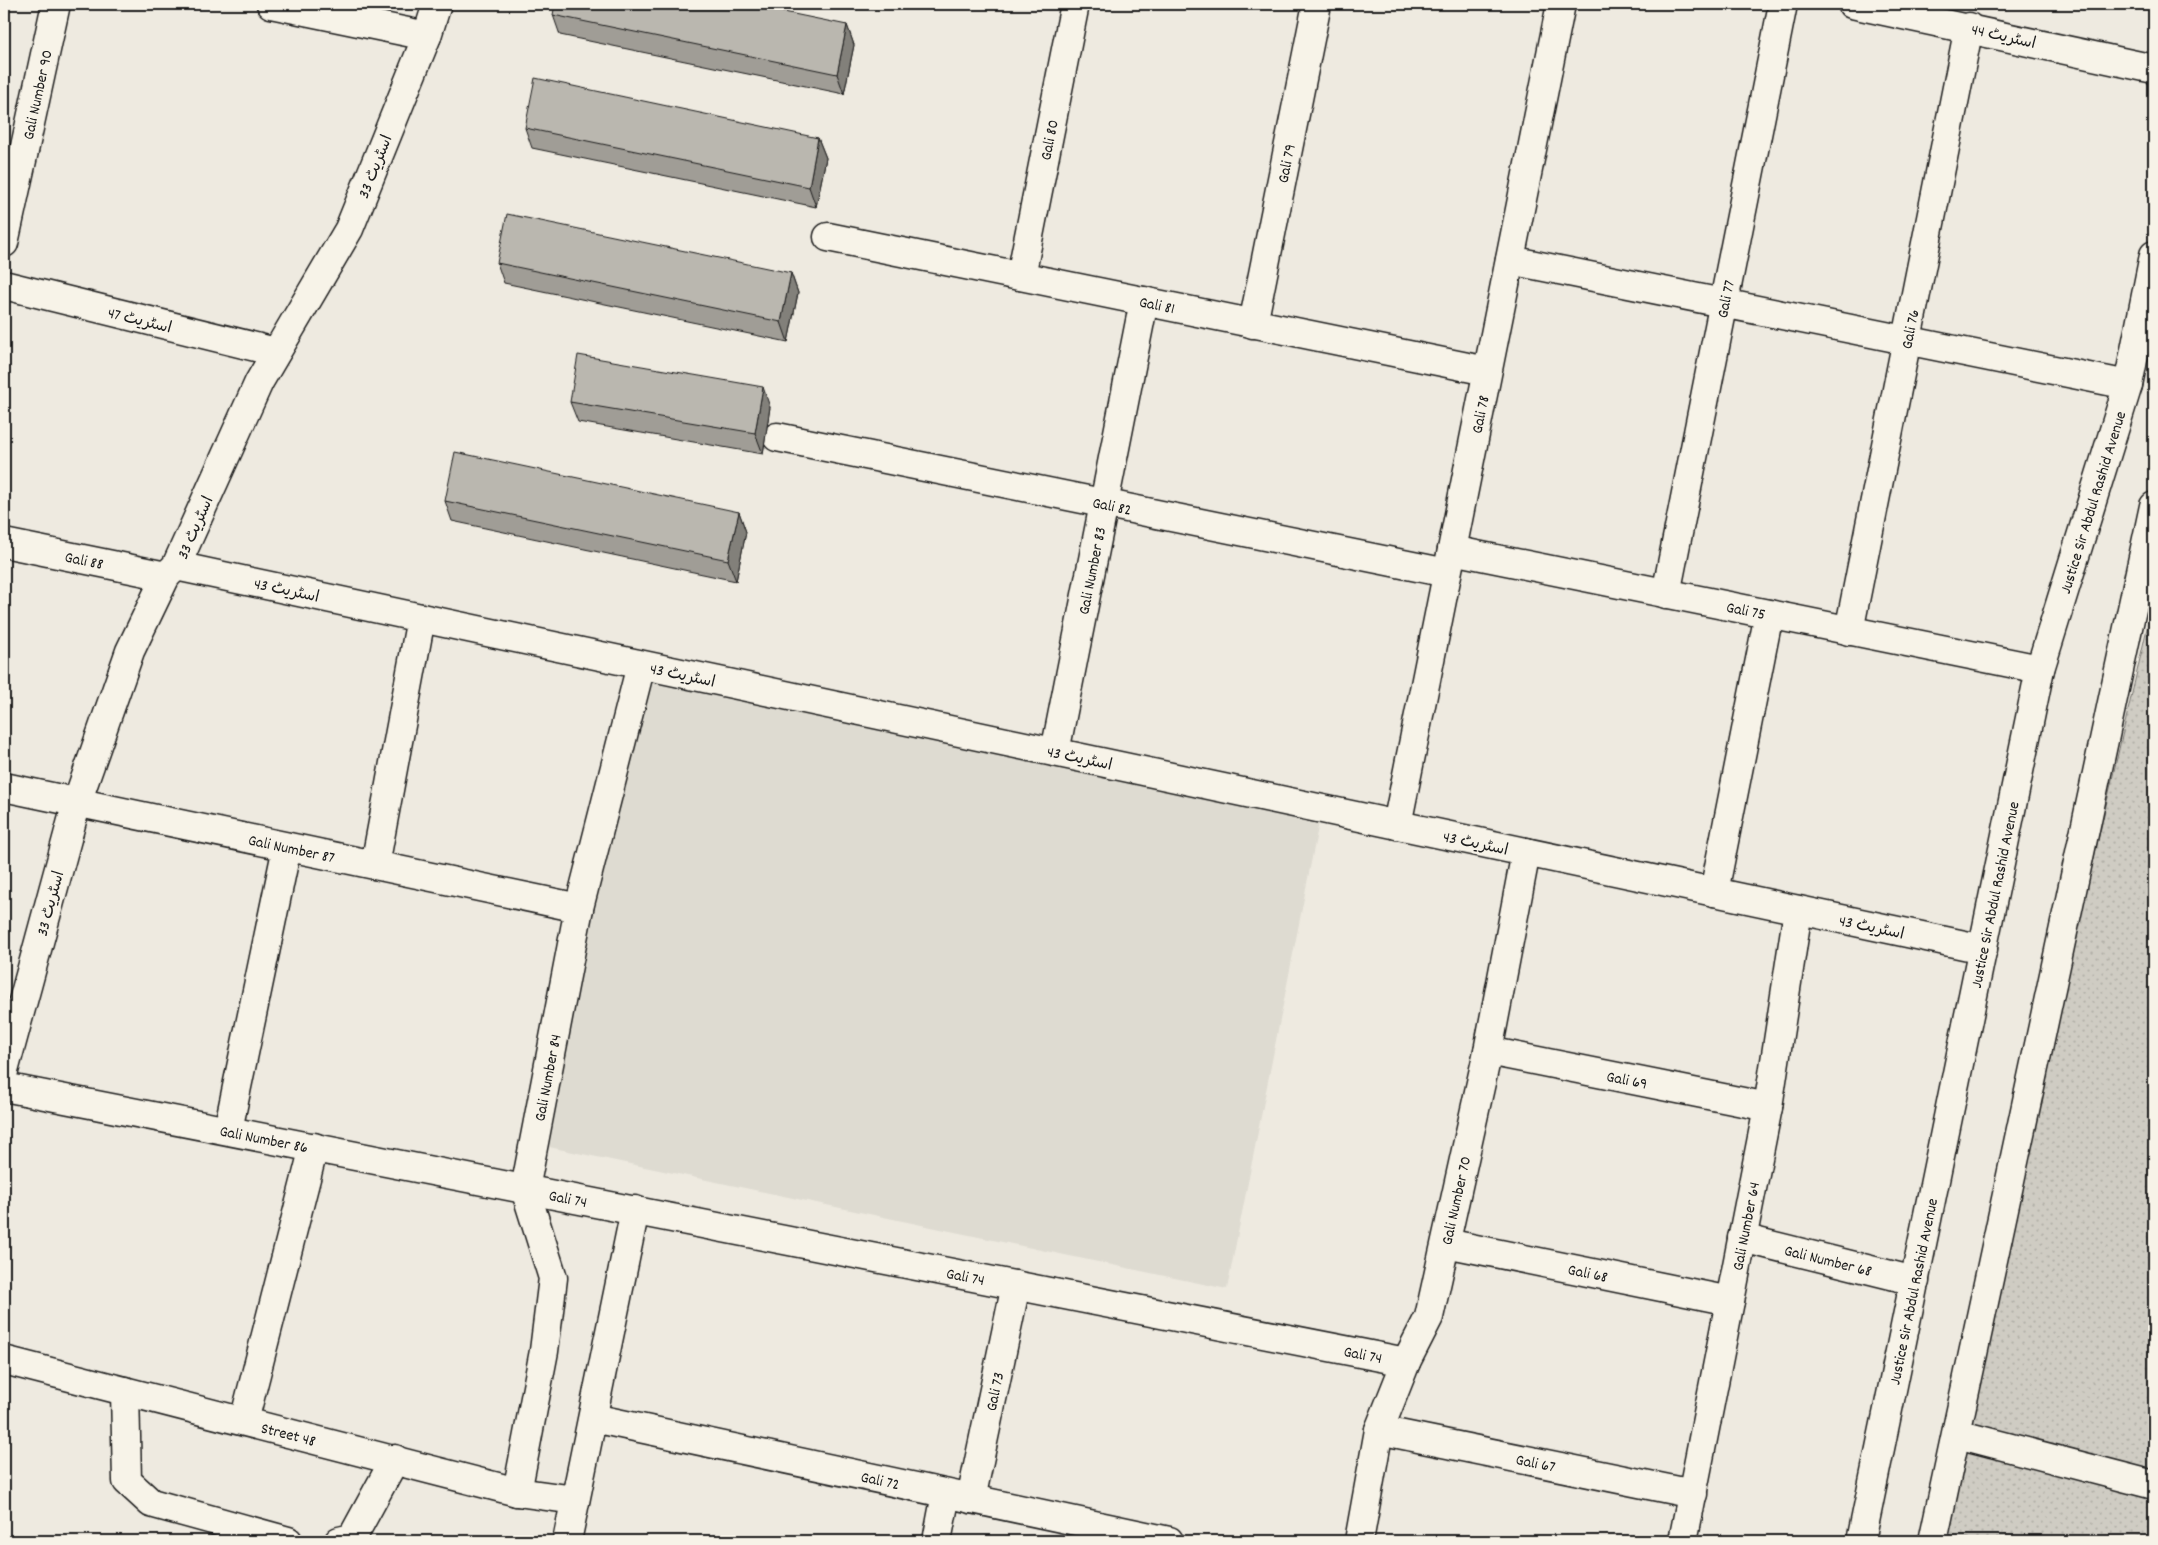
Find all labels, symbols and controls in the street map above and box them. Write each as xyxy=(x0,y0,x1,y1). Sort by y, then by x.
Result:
street label: اسٹریٹ 44 xyxy=(1969,19,2038,56)
street label: Gali Number 90 xyxy=(18,48,60,142)
street label: Gali 80 xyxy=(1035,118,1066,163)
street label: اسٹریٹ 33 xyxy=(353,132,399,202)
street label: Gali 79 xyxy=(1272,142,1303,185)
street label: Gali 77 xyxy=(1712,278,1742,320)
street label: Gali 81 xyxy=(1137,292,1177,321)
street label: اسٹریٹ 47 xyxy=(105,302,174,340)
street label: Gali 76 xyxy=(1896,307,1927,351)
street label: Gali 78 xyxy=(1466,393,1497,436)
street label: Justice Sir Abdul Rashid Avenue xyxy=(2055,409,2133,597)
street label: Gali 82 xyxy=(1090,492,1133,523)
street label: اسٹریٹ 33 xyxy=(172,493,220,563)
street label: Gali Number 83 xyxy=(1073,525,1113,617)
street label: Gali 88 xyxy=(63,547,105,577)
street label: اسٹریٹ 43 xyxy=(252,573,321,610)
street label: Gali 75 xyxy=(1724,597,1767,627)
street label: اسٹریٹ 43 xyxy=(648,658,717,695)
street label: اسٹریٹ 43 xyxy=(1045,741,1114,778)
street label: Justice Sir Abdul Rashid Avenue xyxy=(1966,800,2027,990)
street label: اسٹریٹ 43 xyxy=(1441,826,1510,863)
street label: Gali Number 87 xyxy=(246,830,337,870)
street label: اسٹریٹ 33 xyxy=(32,868,71,939)
street label: اسٹریٹ 43 xyxy=(1837,910,1906,947)
street label: Gali Number 84 xyxy=(529,1032,569,1124)
street label: Gali 69 xyxy=(1604,1066,1649,1097)
street label: Gali Number 86 xyxy=(217,1121,310,1160)
street label: Gali Number 70 xyxy=(1436,1154,1478,1247)
street label: Gali Number 64 xyxy=(1727,1180,1767,1273)
street label: Gali 74 xyxy=(547,1185,589,1215)
street label: Justice Sir Abdul Rashid Avenue xyxy=(1884,1196,1945,1387)
street label: Gali Number 68 xyxy=(1781,1240,1874,1284)
street label: Gali 68 xyxy=(1566,1259,1610,1290)
street label: Gali 74 xyxy=(944,1263,986,1293)
street label: Gali 74 xyxy=(1341,1341,1384,1371)
street label: Gali 73 xyxy=(981,1370,1011,1413)
street label: Street 48 xyxy=(258,1418,318,1454)
street label: Gali 67 xyxy=(1513,1449,1557,1480)
street label: Gali 72 xyxy=(858,1467,902,1497)

